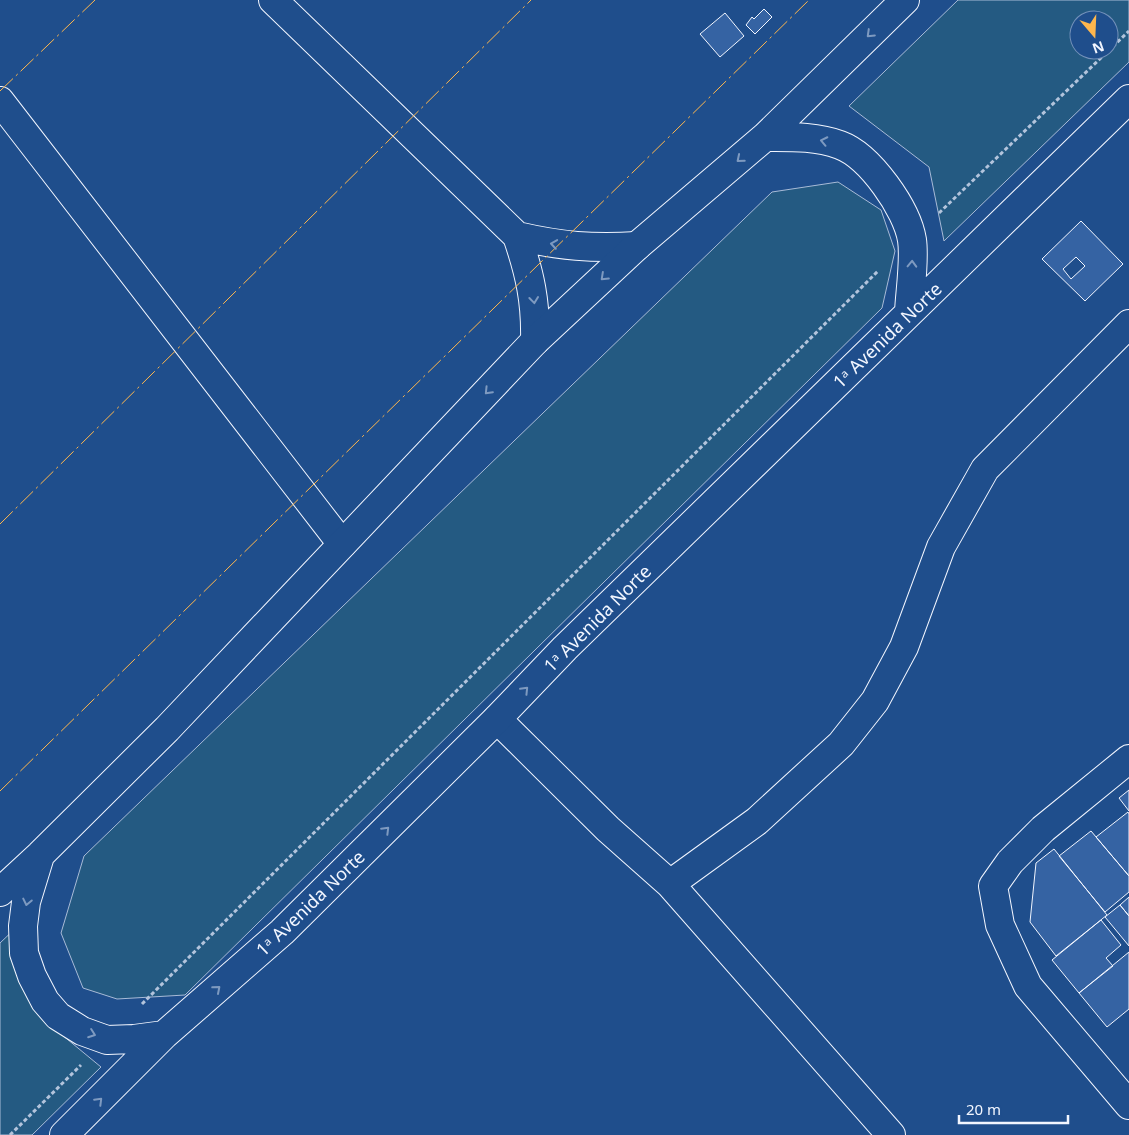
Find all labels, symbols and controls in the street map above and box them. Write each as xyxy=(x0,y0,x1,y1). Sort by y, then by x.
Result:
north arrow xyxy=(1069,10,1119,60)
one-way arrow xyxy=(866,28,875,37)
text: N xyxy=(1090,37,1107,59)
one-way arrow xyxy=(820,136,829,147)
one-way arrow xyxy=(737,153,746,161)
one-way arrow xyxy=(549,239,558,249)
one-way arrow xyxy=(906,259,917,267)
one-way arrow xyxy=(601,271,610,280)
street label: 1ᵃ Avenida Norte xyxy=(827,277,947,393)
one-way arrow xyxy=(528,296,539,304)
one-way arrow xyxy=(485,385,494,394)
street label: 1ᵃ Avenida Norte xyxy=(538,559,656,677)
one-way arrow xyxy=(519,687,528,696)
one-way arrow xyxy=(380,826,389,835)
street label: 1ᵃ Avenida Norte xyxy=(250,845,370,961)
one-way arrow xyxy=(22,897,33,906)
one-way arrow xyxy=(211,986,220,995)
one-way arrow xyxy=(87,1028,96,1038)
scale bar xyxy=(959,1092,1068,1124)
one-way arrow xyxy=(93,1097,102,1106)
text: 20 m xyxy=(966,1099,1001,1119)

